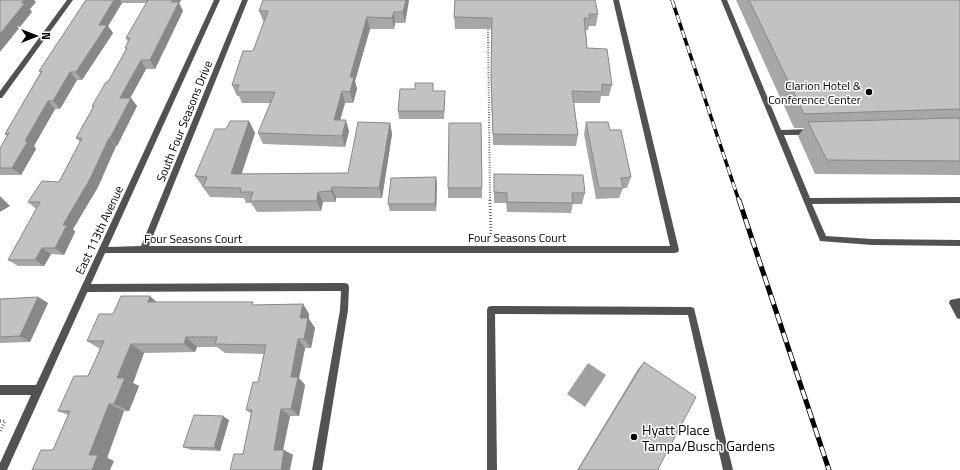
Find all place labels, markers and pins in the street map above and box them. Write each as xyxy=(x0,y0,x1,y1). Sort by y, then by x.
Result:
place label: Clarion Hotel & Conference Center xyxy=(768,76,862,109)
marker: Clarion Hotel & Conference Center xyxy=(864,87,874,97)
place label: Hyatt Place Tampa/Busch Gardens xyxy=(642,419,775,456)
marker: Hyatt Place Tampa/Busch Gardens xyxy=(629,432,639,442)

